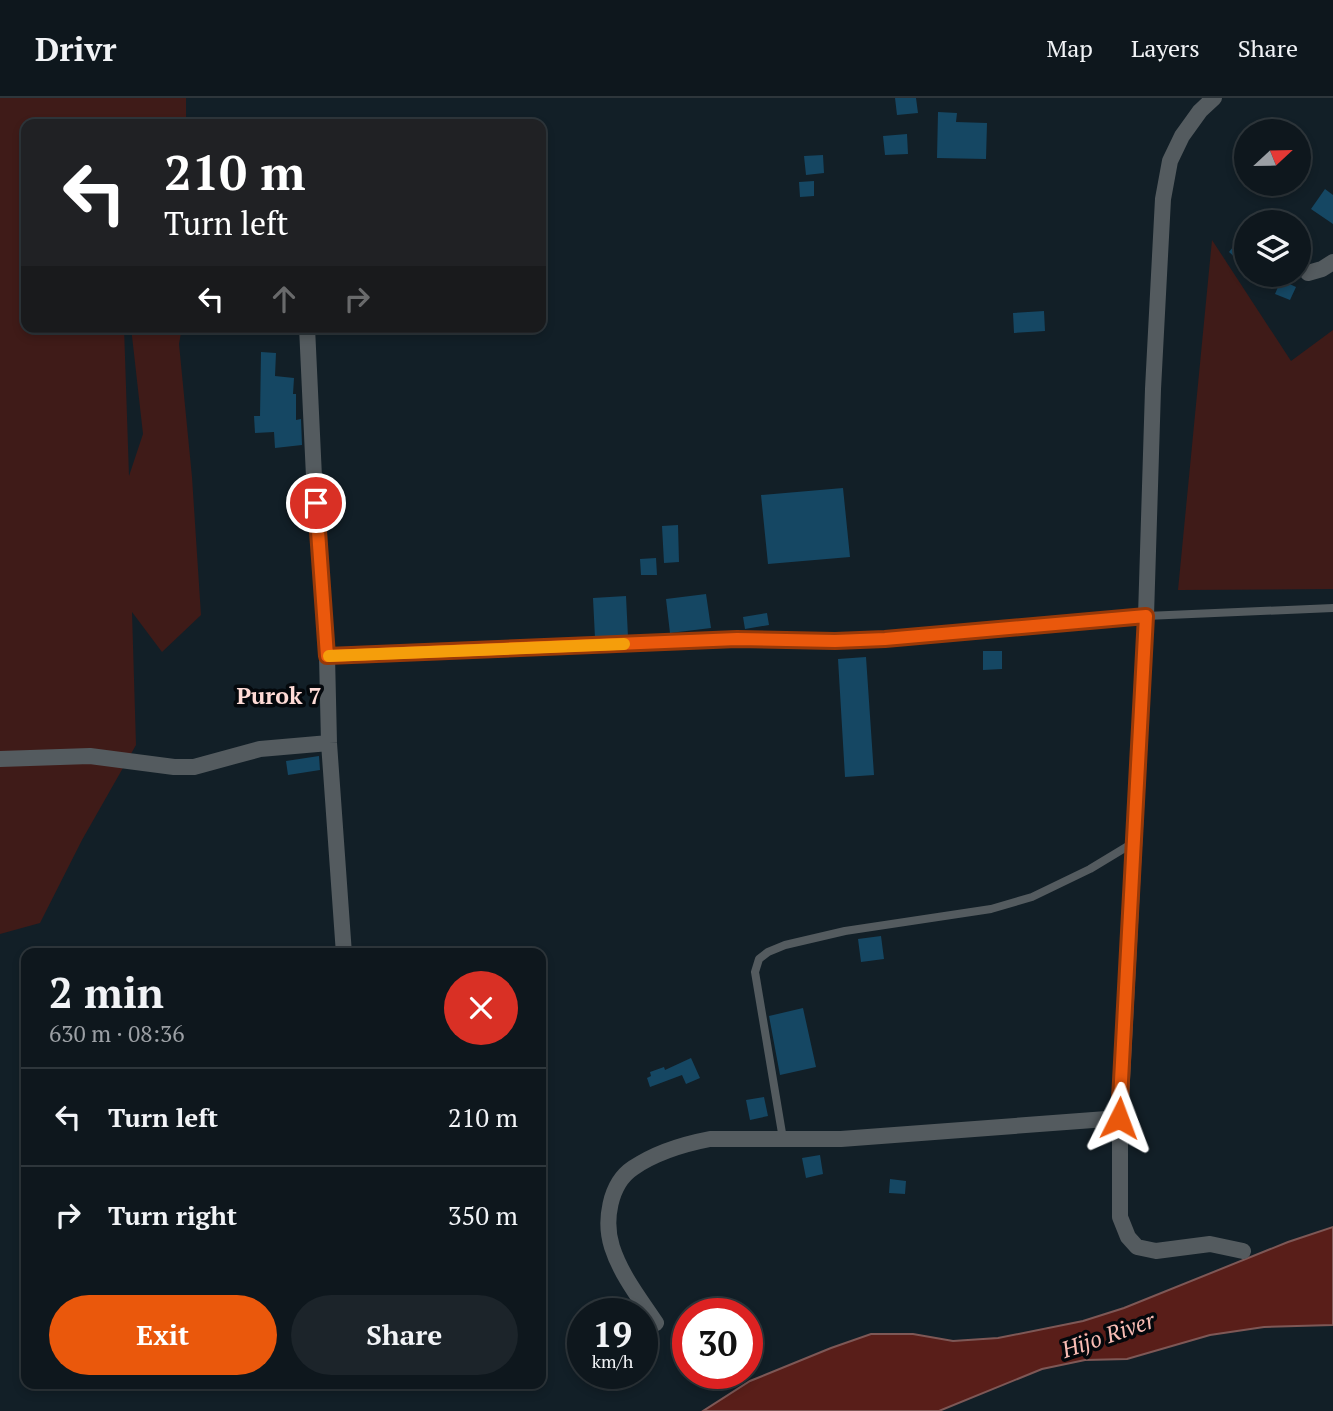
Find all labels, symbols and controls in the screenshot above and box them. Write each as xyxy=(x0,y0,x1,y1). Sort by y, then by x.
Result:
text: Drivr xyxy=(35,27,116,70)
text: Map xyxy=(1046,32,1093,64)
text: Layers xyxy=(1131,32,1200,64)
text: Share xyxy=(1238,32,1298,64)
north arrow xyxy=(1234,119,1311,196)
map controls xyxy=(1234,119,1311,287)
text: 210 m xyxy=(164,139,306,204)
icon: left xyxy=(49,147,140,238)
text: Turn left xyxy=(164,202,288,244)
button: layers xyxy=(1234,210,1311,287)
icon: left xyxy=(192,280,230,318)
icon: ahead xyxy=(265,280,303,318)
icon: right xyxy=(338,280,376,318)
pin xyxy=(286,473,346,533)
icon: arrive xyxy=(297,484,335,522)
district label: Purok 7 xyxy=(236,680,322,711)
text: 2 min xyxy=(49,964,164,1020)
button: close xyxy=(444,971,518,1045)
text: 630 m · 08:36 xyxy=(49,1018,184,1049)
position arrow xyxy=(1082,1081,1156,1155)
icon: left xyxy=(49,1098,87,1136)
text: Turn left xyxy=(108,1100,218,1134)
text: 210 m xyxy=(448,1100,518,1134)
icon: right xyxy=(49,1196,87,1234)
text: Turn right xyxy=(108,1198,237,1232)
text: 350 m xyxy=(448,1198,518,1232)
button: Exit xyxy=(49,1295,277,1375)
button: Share xyxy=(291,1295,518,1375)
speed limit sign: 30 xyxy=(672,1298,763,1389)
water label: Hijo River xyxy=(1056,1304,1160,1365)
text: 19 xyxy=(593,1311,632,1357)
text: km/h xyxy=(592,1349,633,1373)

